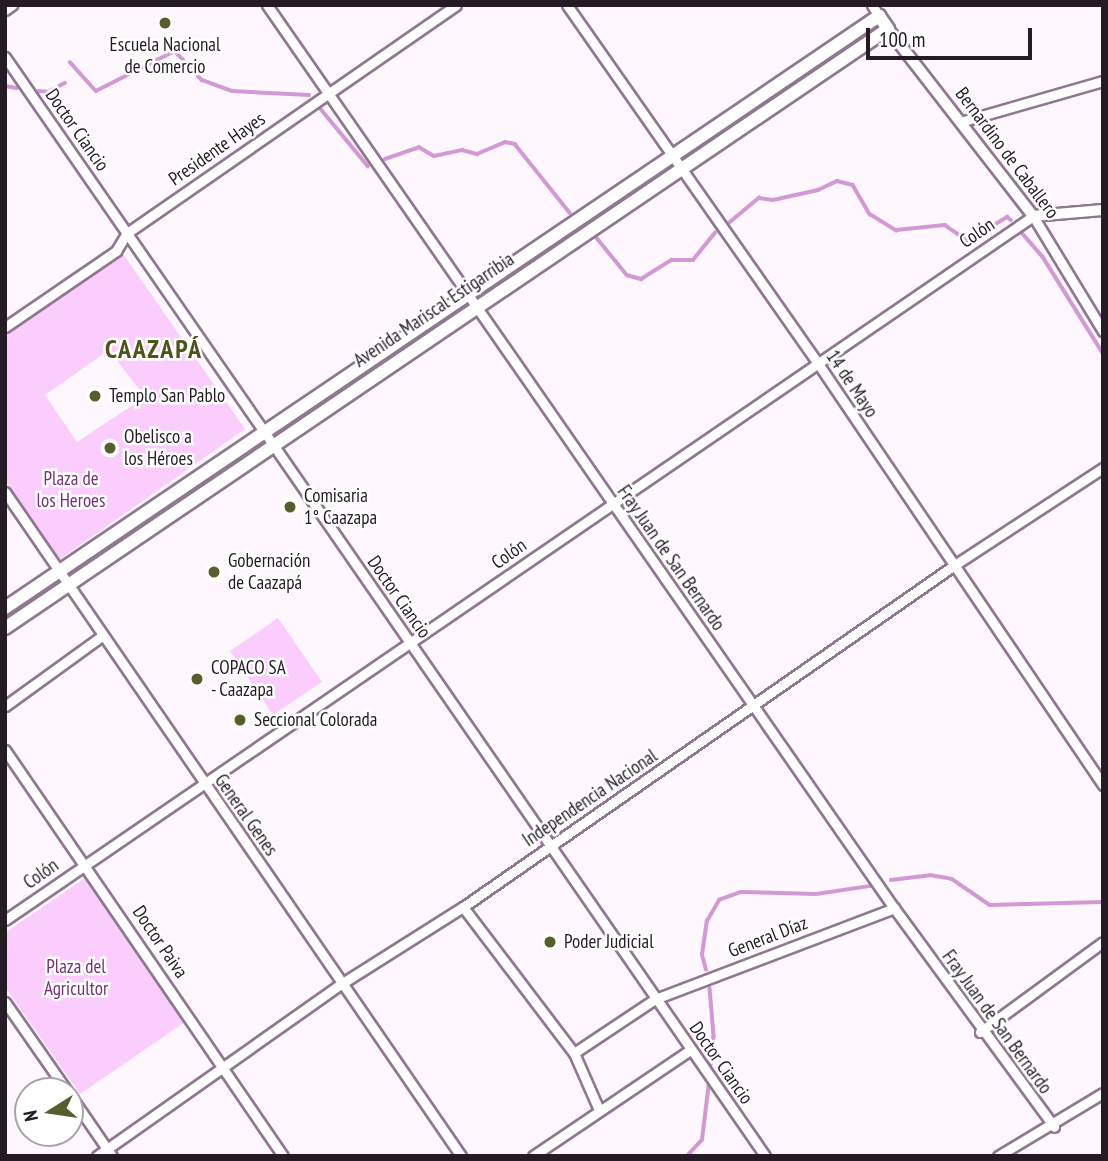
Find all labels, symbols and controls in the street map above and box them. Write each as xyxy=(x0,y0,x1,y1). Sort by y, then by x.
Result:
scale bar xyxy=(870,14,1036,58)
marker: Escuela Nacional de Comercio xyxy=(157,15,173,31)
text: 100 m xyxy=(879,26,925,53)
place label: Escuela Nacional de Comercio xyxy=(110,34,220,78)
street label: Bernardino de Caballero xyxy=(950,83,1064,223)
street label: Doctor Ciancio xyxy=(40,84,114,176)
street label: Presidente Hayes xyxy=(165,107,269,191)
street label: Colón xyxy=(955,213,999,253)
street label: Avenida Mariscal Estigarribia xyxy=(350,248,518,372)
district label: CAAZAPÁ xyxy=(106,333,202,365)
street label: 14 de Mayo xyxy=(821,346,883,422)
place label: Templo San Pablo xyxy=(109,385,225,407)
marker: Templo San Pablo xyxy=(87,388,103,404)
place label: Obelisco a los Héroes xyxy=(124,426,193,470)
marker: Obelisco a los Héroes xyxy=(102,440,118,456)
park label: Plaza de los Heroes xyxy=(37,468,105,512)
street label: Fray Juan de San Bernardo xyxy=(612,481,730,635)
place label: Comisaria 1° Caazapa xyxy=(304,485,377,529)
marker: Comisaria 1° Caazapa xyxy=(282,499,298,515)
street label: Colón xyxy=(487,534,531,574)
place label: Gobernación de Caazapá xyxy=(228,550,310,594)
street label: Doctor Ciancio xyxy=(362,551,436,643)
marker: Gobernación de Caazapá xyxy=(206,564,222,580)
place label: COPACO SA - Caazapa xyxy=(211,657,286,701)
marker: COPACO SA - Caazapa xyxy=(189,671,205,687)
place label: Seccional Colorada xyxy=(254,709,377,731)
marker: Seccional Colorada xyxy=(232,712,248,728)
street label: Independencia Nacional xyxy=(518,745,662,851)
street label: General Genes xyxy=(210,770,282,860)
street label: Colón xyxy=(19,854,63,894)
street label: Doctor Paiva xyxy=(128,902,192,982)
street label: General Díaz xyxy=(725,911,811,963)
place label: Poder Judicial xyxy=(564,931,654,953)
marker: Poder Judicial xyxy=(542,934,558,950)
street label: Fray Juan de San Bernardo xyxy=(937,946,1057,1098)
park label: Plaza del Agricultor xyxy=(44,956,108,1000)
street label: Doctor Ciancio xyxy=(684,1017,758,1109)
north arrow xyxy=(14,1077,84,1147)
text: N xyxy=(18,1108,43,1123)

